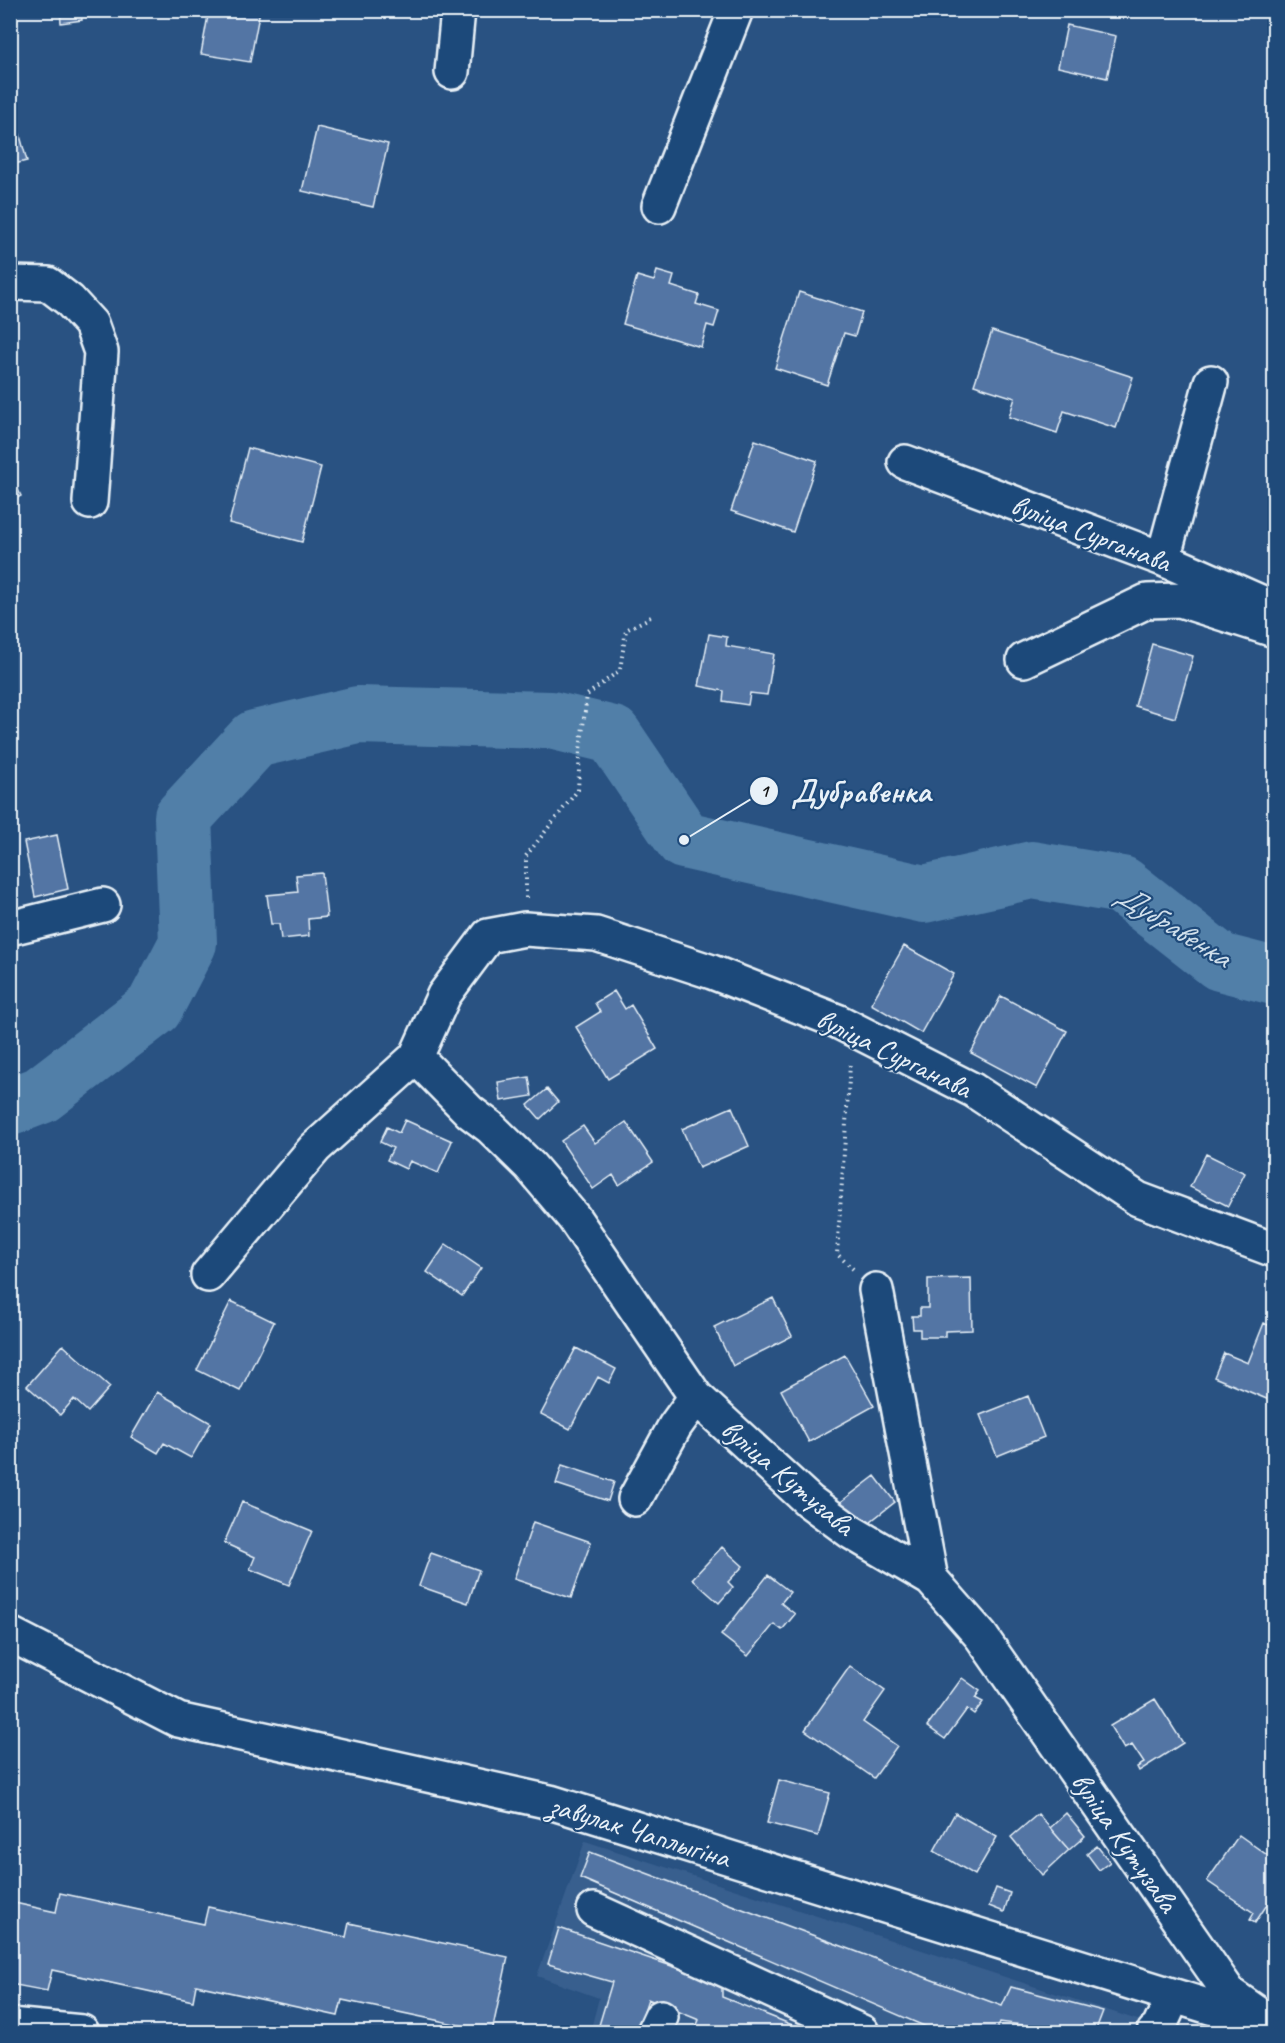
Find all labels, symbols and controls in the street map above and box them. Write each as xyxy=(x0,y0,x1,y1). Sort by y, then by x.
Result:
street label: вуліца Сурганава xyxy=(1006,485,1178,582)
callout: Дубравенка xyxy=(749,766,943,816)
text: Дубравенка xyxy=(791,771,933,812)
text: 1 xyxy=(760,780,770,802)
water label: Дубравенка xyxy=(1108,874,1241,978)
street label: вуліца Сурганава xyxy=(810,999,979,1108)
street label: вуліца Кутузава xyxy=(713,1410,864,1545)
street label: вуліца Кутузава xyxy=(1063,1764,1188,1921)
street label: завулак Чаплыгіна xyxy=(541,1784,737,1877)

